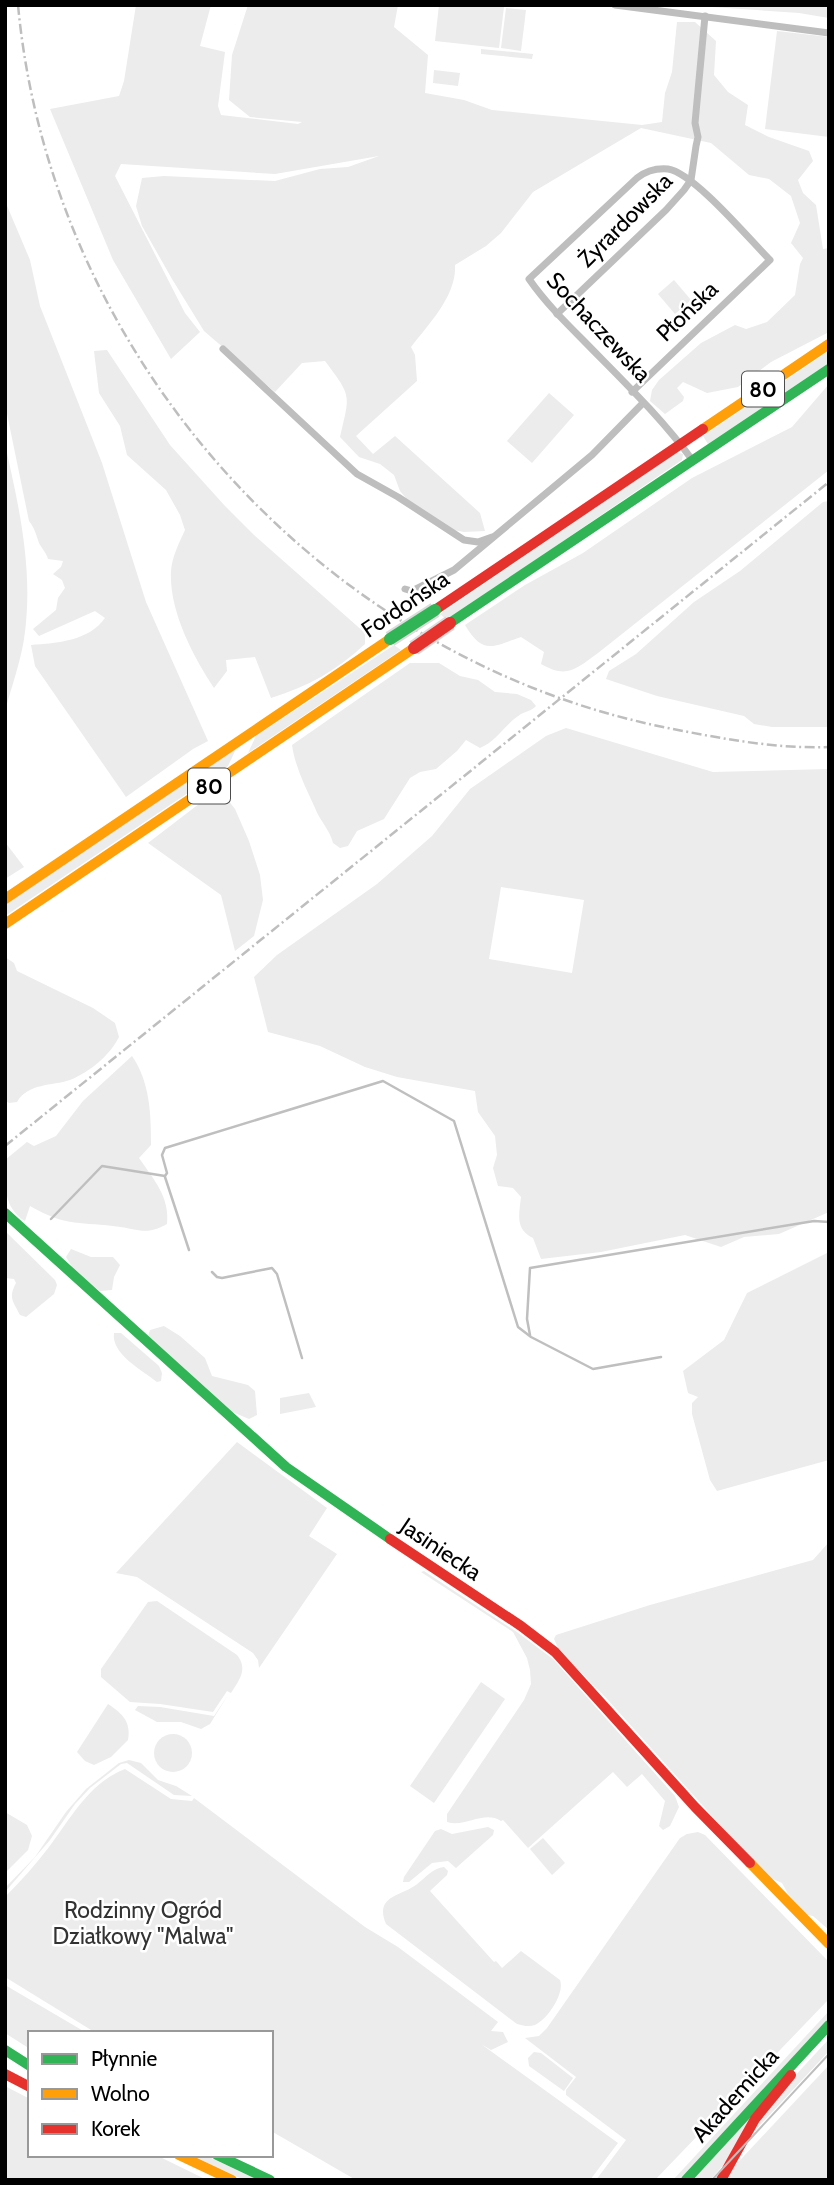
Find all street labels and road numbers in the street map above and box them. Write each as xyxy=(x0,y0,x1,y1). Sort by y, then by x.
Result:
street label: Żyrardowska xyxy=(572,167,678,273)
street label: Sochaczewska xyxy=(541,266,657,388)
street label: Płońska xyxy=(650,275,724,347)
road number: 80 xyxy=(742,372,784,406)
street label: Fordońska xyxy=(356,565,454,643)
road number: 80 xyxy=(188,768,230,804)
street label: Jasiniecka xyxy=(394,1511,487,1586)
street label: Akademicka xyxy=(686,2042,784,2148)

